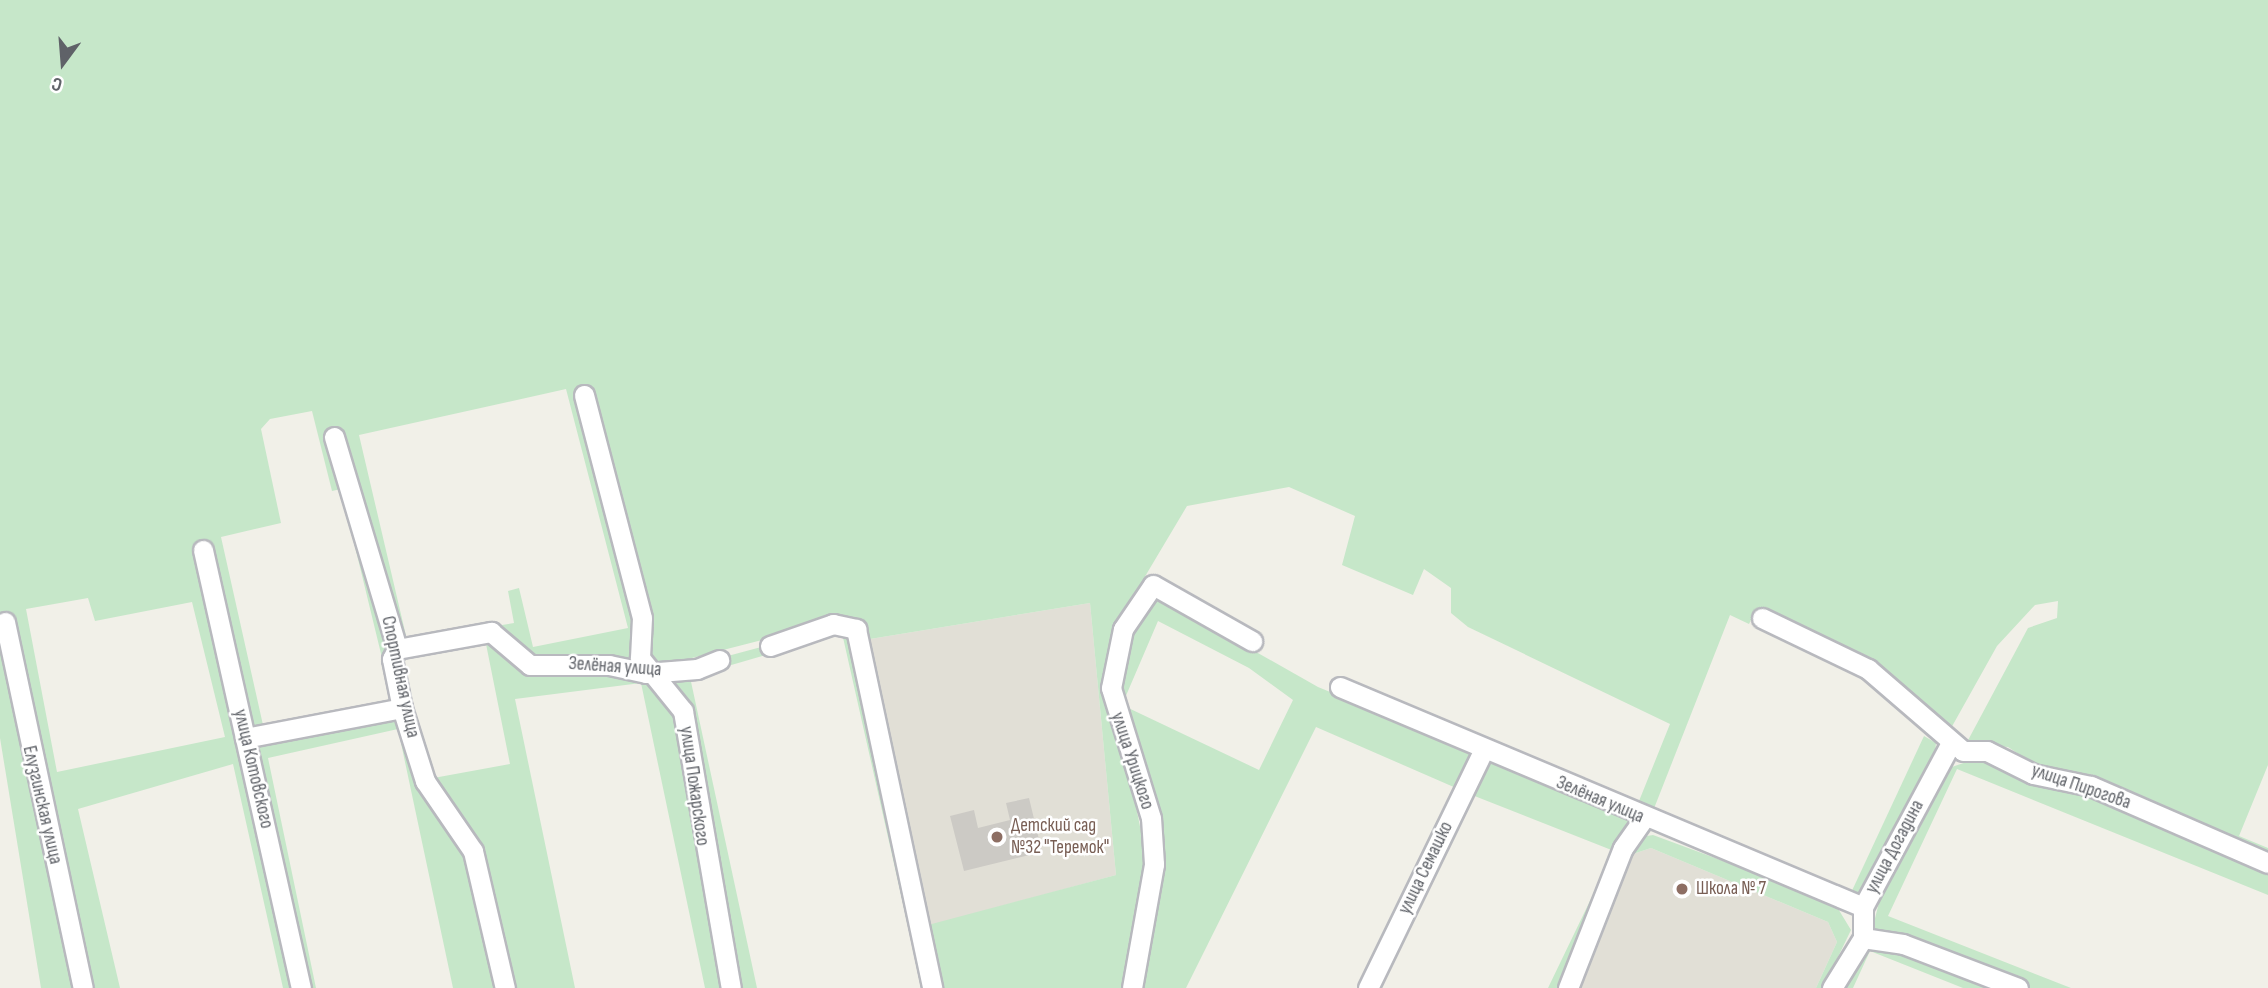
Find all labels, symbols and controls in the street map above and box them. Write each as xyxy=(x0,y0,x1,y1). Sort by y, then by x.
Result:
north arrow xyxy=(28,28,98,98)
text: С xyxy=(49,71,65,96)
street label: Спортивная улица xyxy=(376,614,424,740)
street label: Зелёная улица xyxy=(568,652,662,682)
street label: улица Котовского xyxy=(228,707,278,831)
street label: улица Урицкого xyxy=(1106,709,1158,813)
street label: улица Пожарского xyxy=(674,725,714,847)
street label: Елузгинская улица xyxy=(17,744,67,866)
street label: улица Пирогова xyxy=(2028,759,2134,815)
street label: Зелёная улица xyxy=(1553,771,1647,829)
street label: улица Догадина xyxy=(1861,796,1929,898)
place label: Детский сад №32 "Теремок" xyxy=(1011,815,1109,859)
street label: улица Семашко xyxy=(1394,818,1458,918)
marker: Детский сад №32 "Теремок" xyxy=(989,829,1005,845)
place label: Школа № 7 xyxy=(1696,878,1766,900)
marker: Школа № 7 xyxy=(1674,881,1690,897)

